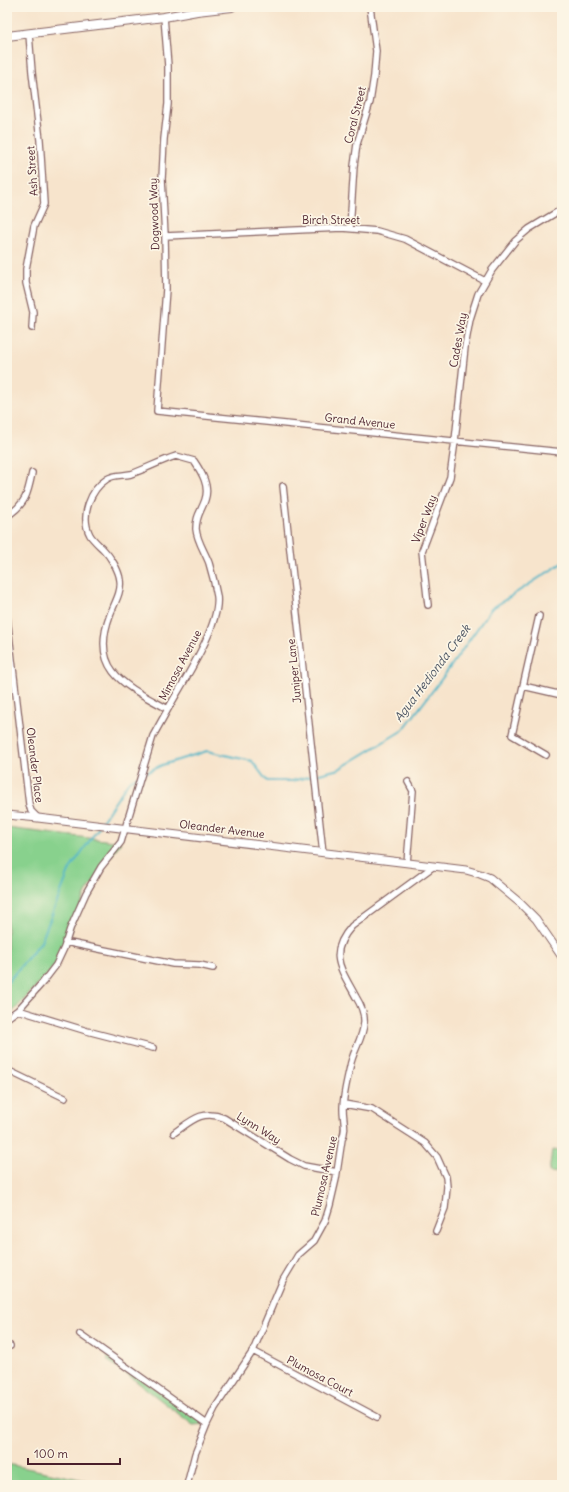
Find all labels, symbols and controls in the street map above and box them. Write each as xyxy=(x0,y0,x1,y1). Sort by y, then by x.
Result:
street label: Coral Street xyxy=(341,85,369,145)
street label: Ash Street xyxy=(23,145,41,197)
street label: Dogwood Way xyxy=(146,178,162,250)
street label: Birch Street xyxy=(302,213,360,227)
street label: Cades Way xyxy=(446,311,470,369)
street label: Grand Avenue xyxy=(324,410,396,432)
street label: Viper Way xyxy=(408,493,440,545)
water label: Agua Hedionda Creek xyxy=(391,621,474,725)
street label: Mimosa Avenue xyxy=(156,627,205,703)
street label: Juniper Lane xyxy=(284,638,304,704)
street label: Oleander Place xyxy=(23,727,47,803)
street label: Oleander Avenue xyxy=(179,817,266,841)
street label: Lynn Way xyxy=(234,1109,284,1147)
street label: Plumosa Avenue xyxy=(308,1134,340,1218)
street label: Plumosa Court xyxy=(284,1353,356,1399)
scale bar xyxy=(28,1440,120,1466)
text: 100 m xyxy=(34,1446,68,1461)

